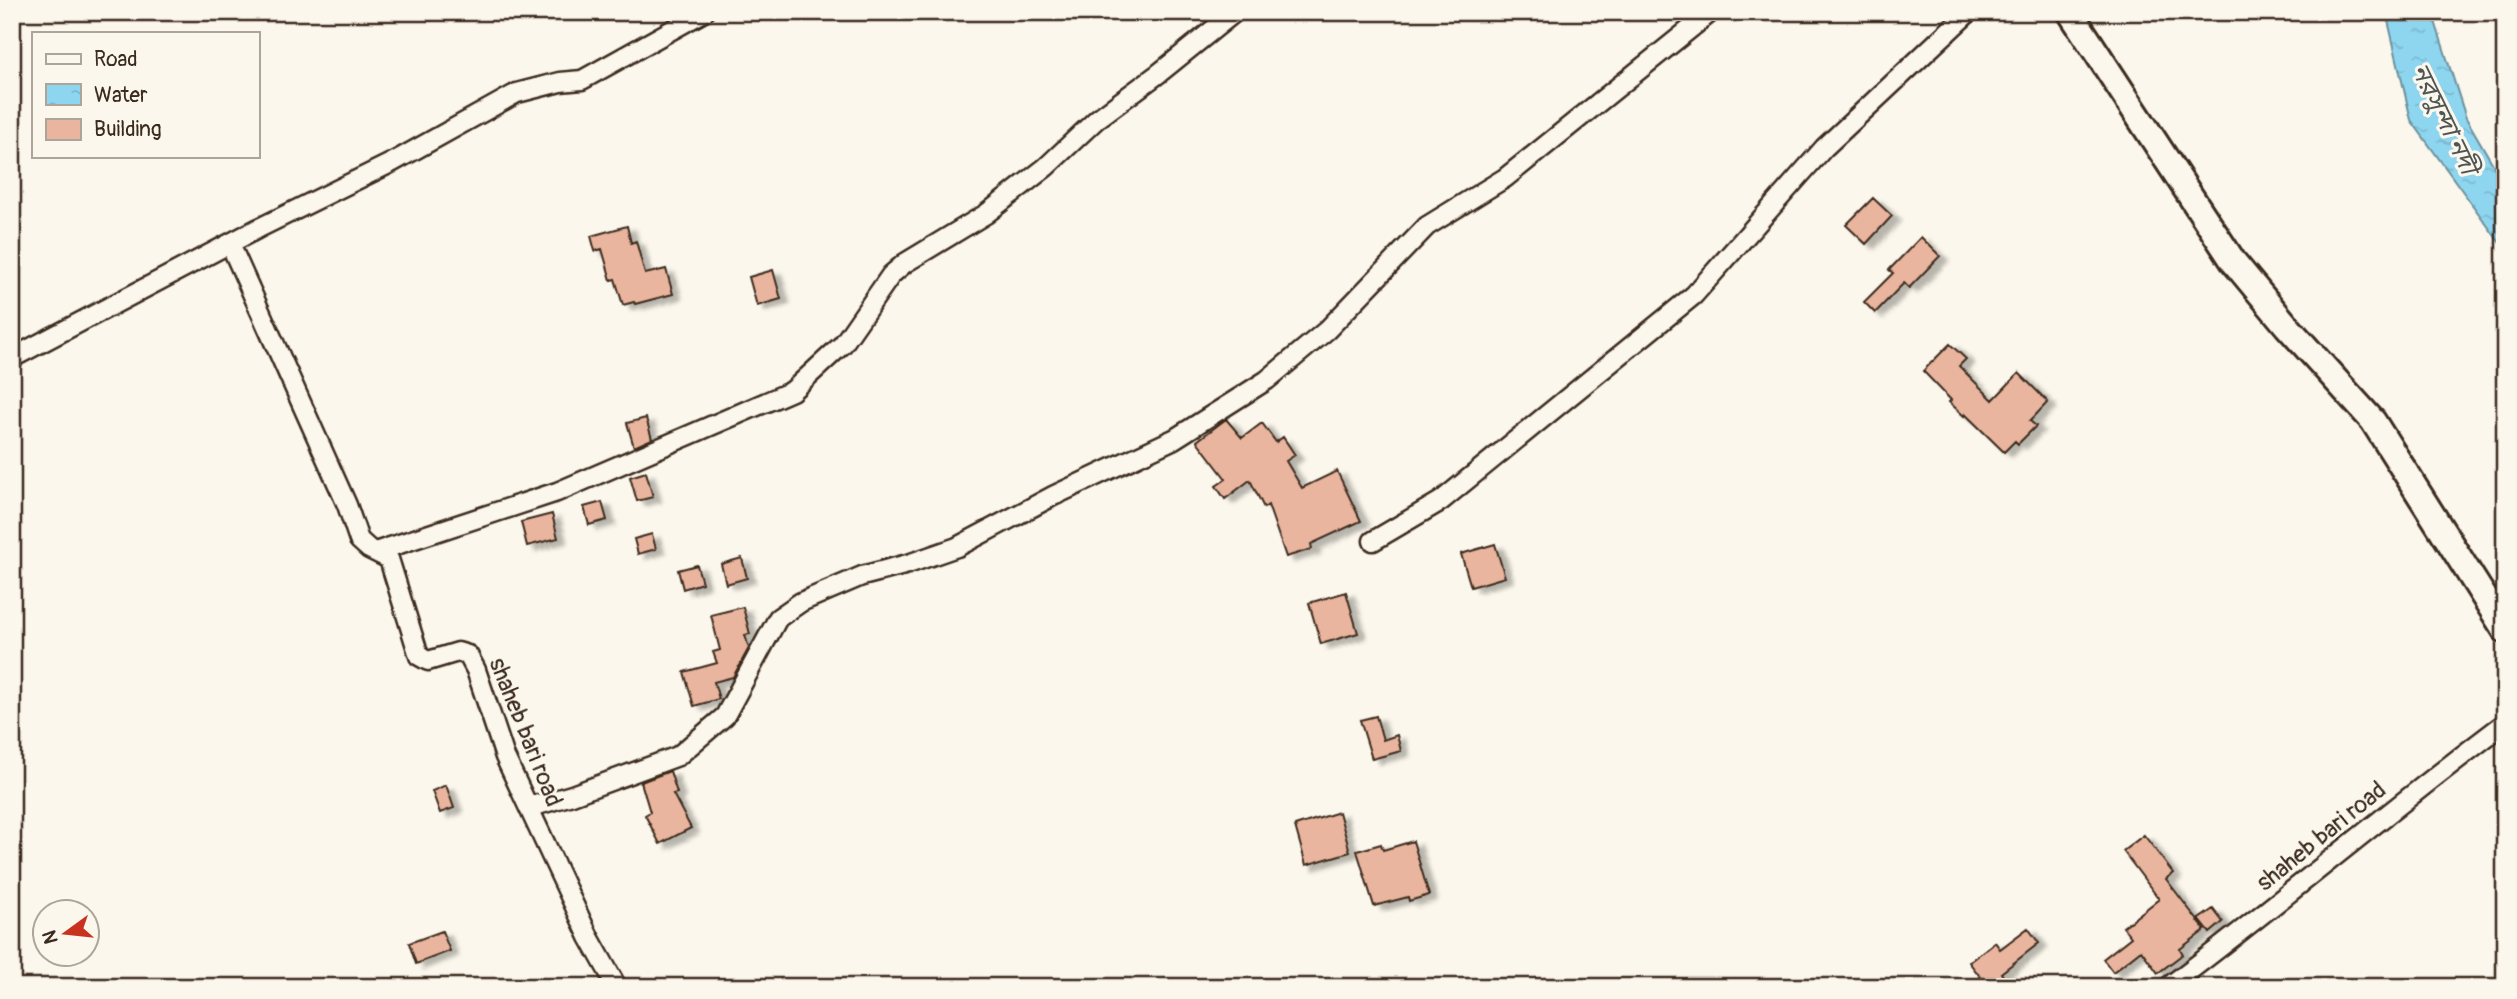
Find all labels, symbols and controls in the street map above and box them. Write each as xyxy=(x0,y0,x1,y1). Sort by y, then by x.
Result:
legend xyxy=(32,32,259,158)
text: Road xyxy=(94,46,138,73)
water label: নরসুন্দা নদী xyxy=(2404,59,2487,184)
text: Water xyxy=(94,82,148,109)
text: Building xyxy=(94,116,161,143)
street label: shaheb bari road xyxy=(483,653,569,811)
street label: shaheb bari road xyxy=(2250,775,2392,897)
north arrow xyxy=(32,898,102,968)
text: N xyxy=(37,928,64,946)

